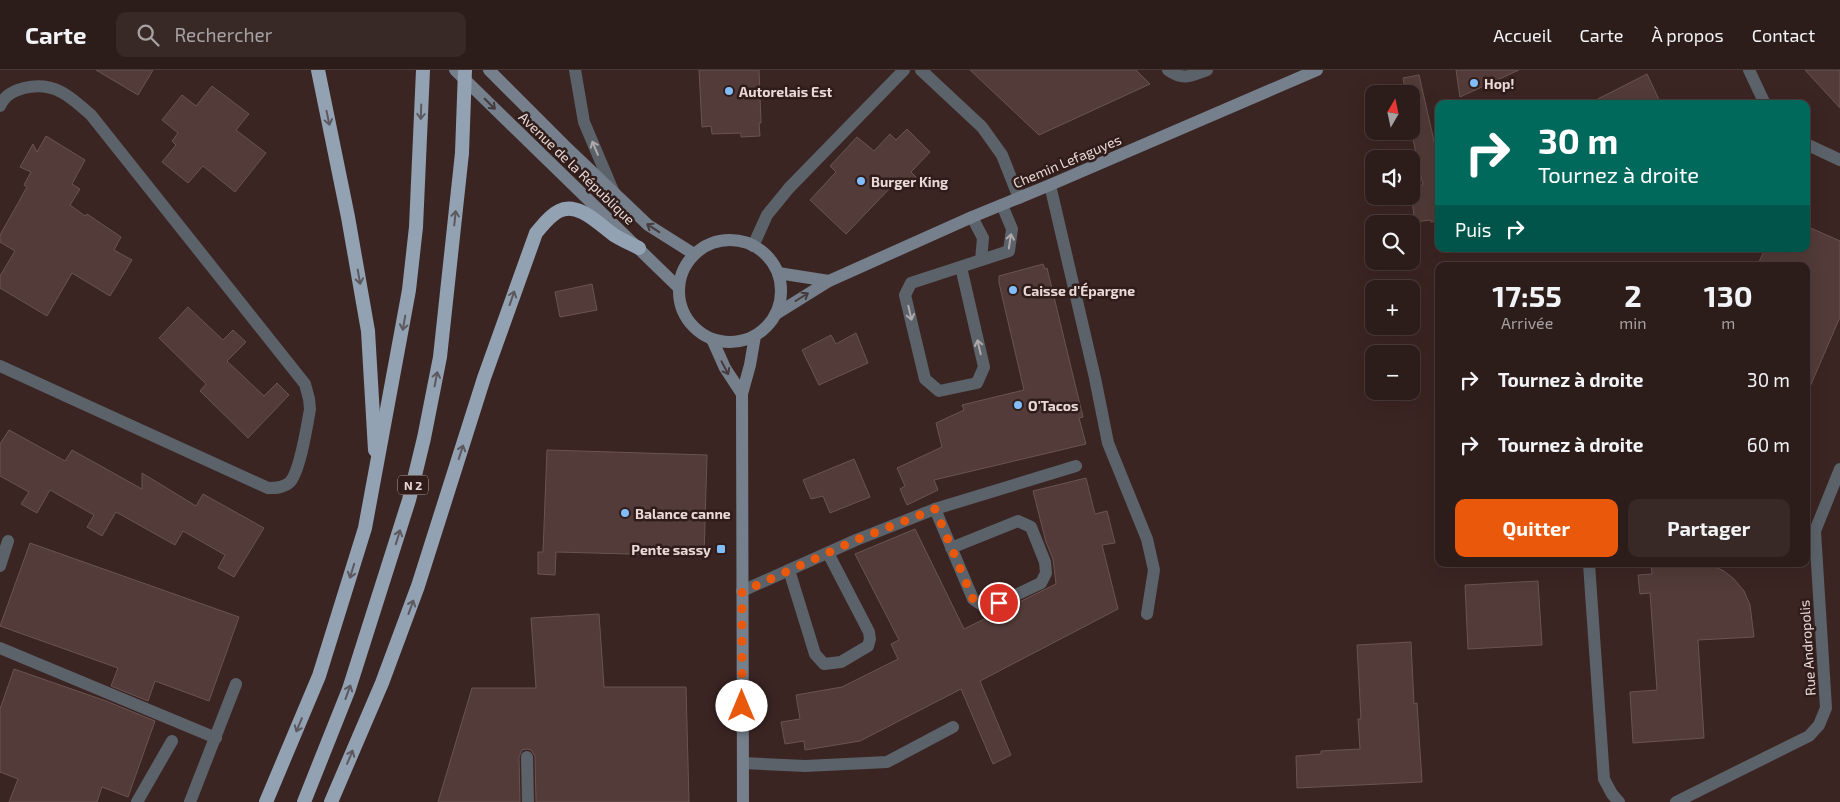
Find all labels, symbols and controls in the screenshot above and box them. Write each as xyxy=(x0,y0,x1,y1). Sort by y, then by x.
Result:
search box xyxy=(116,12,466,57)
text: Carte xyxy=(25,20,86,49)
icon: search xyxy=(134,21,162,49)
text: Rechercher xyxy=(174,23,272,46)
text: Accueil xyxy=(1493,24,1552,46)
text: Carte xyxy=(1580,24,1623,46)
text: À propos xyxy=(1651,24,1724,46)
text: Contact xyxy=(1752,24,1815,46)
place label: Hop! xyxy=(1484,75,1515,92)
marker: Hop! xyxy=(1468,77,1480,89)
place label: Autorelais Est xyxy=(739,83,833,100)
marker: Autorelais Est xyxy=(723,85,735,97)
north arrow xyxy=(1365,85,1420,140)
map controls xyxy=(1365,85,1420,400)
one-way arrow xyxy=(484,98,496,110)
one-way arrow xyxy=(416,103,425,119)
street label: Avenue de la République xyxy=(515,108,639,228)
one-way arrow xyxy=(323,109,333,125)
text: 30 m xyxy=(1538,119,1618,161)
icon: right xyxy=(1455,120,1520,185)
street label: Chemin Lefaguyes xyxy=(1010,131,1124,191)
one-way arrow xyxy=(589,141,599,156)
button: sound xyxy=(1365,150,1420,205)
text: Tournez à droite xyxy=(1538,161,1699,187)
place label: Burger King xyxy=(871,173,948,190)
marker: Burger King xyxy=(855,175,867,187)
one-way arrow xyxy=(450,210,460,226)
button: search xyxy=(1365,215,1420,270)
icon: right xyxy=(1501,215,1529,243)
text: Puis xyxy=(1455,218,1491,241)
one-way arrow xyxy=(646,223,660,233)
one-way arrow xyxy=(1006,234,1016,250)
one-way arrow xyxy=(354,269,364,285)
text: 17:55 xyxy=(1492,277,1562,313)
text: 2 xyxy=(1624,277,1642,313)
text: 130 xyxy=(1704,277,1753,313)
button: + xyxy=(1365,280,1420,335)
place label: Caisse d'Épargne xyxy=(1023,282,1135,299)
marker: Caisse d'Épargne xyxy=(1007,284,1019,296)
one-way arrow xyxy=(508,291,517,306)
one-way arrow xyxy=(795,292,809,302)
one-way arrow xyxy=(906,304,915,320)
text: Arrivée xyxy=(1501,313,1553,332)
text: min xyxy=(1619,313,1646,332)
text: m xyxy=(1721,313,1735,332)
one-way arrow xyxy=(398,315,408,331)
one-way arrow xyxy=(974,340,983,356)
button: − xyxy=(1365,345,1420,400)
one-way arrow xyxy=(720,360,730,375)
icon: right xyxy=(1455,366,1483,394)
text: Tournez à droite xyxy=(1498,368,1644,391)
text: 30 m xyxy=(1747,368,1790,391)
one-way arrow xyxy=(431,371,441,387)
place label: O'Tacos xyxy=(1028,397,1079,414)
marker: O'Tacos xyxy=(1012,399,1024,411)
icon: right xyxy=(1455,431,1483,459)
text: Tournez à droite xyxy=(1498,433,1644,456)
text: 60 m xyxy=(1747,433,1790,456)
one-way arrow xyxy=(456,444,466,460)
road number: N 2 xyxy=(398,476,428,494)
button: Quitter xyxy=(1455,499,1618,557)
button: Partager xyxy=(1628,499,1790,557)
place label: Balance canne xyxy=(635,505,731,522)
marker: Balance canne xyxy=(619,507,631,519)
one-way arrow xyxy=(394,530,403,545)
place label: Pente sassy xyxy=(631,541,711,558)
marker: Pente sassy xyxy=(715,543,727,555)
one-way arrow xyxy=(346,563,356,579)
pin xyxy=(978,582,1020,624)
icon: arrive xyxy=(985,589,1013,617)
one-way arrow xyxy=(407,599,416,614)
street label: Rue Andropolis xyxy=(1795,600,1819,696)
position arrow xyxy=(715,679,767,731)
one-way arrow xyxy=(344,684,353,700)
one-way arrow xyxy=(293,717,303,732)
one-way arrow xyxy=(346,750,356,765)

